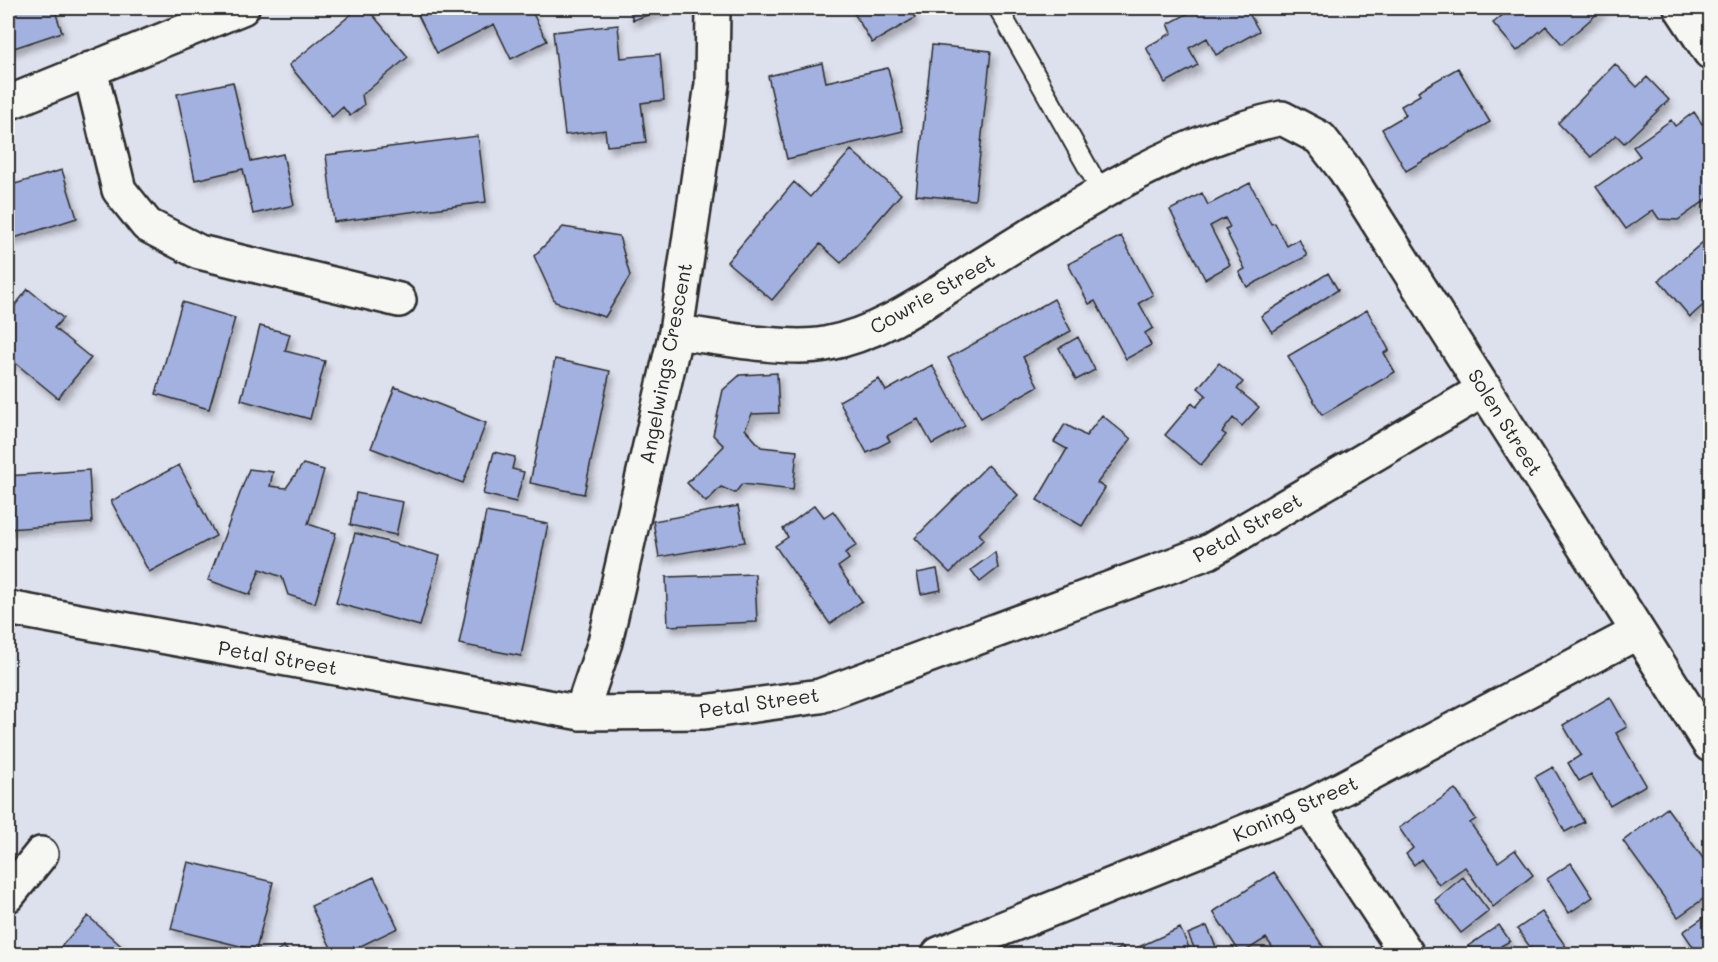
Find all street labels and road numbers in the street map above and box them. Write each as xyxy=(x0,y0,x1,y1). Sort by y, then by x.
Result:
street label: Cowrie Street xyxy=(865,247,999,339)
street label: Angelwings Crescent xyxy=(633,260,697,466)
street label: Solen Street xyxy=(1463,364,1549,480)
street label: Petal Street xyxy=(1188,486,1306,568)
street label: Petal Street xyxy=(216,634,340,680)
street label: Petal Street xyxy=(697,681,821,723)
street label: Koning Street xyxy=(1229,769,1361,847)

